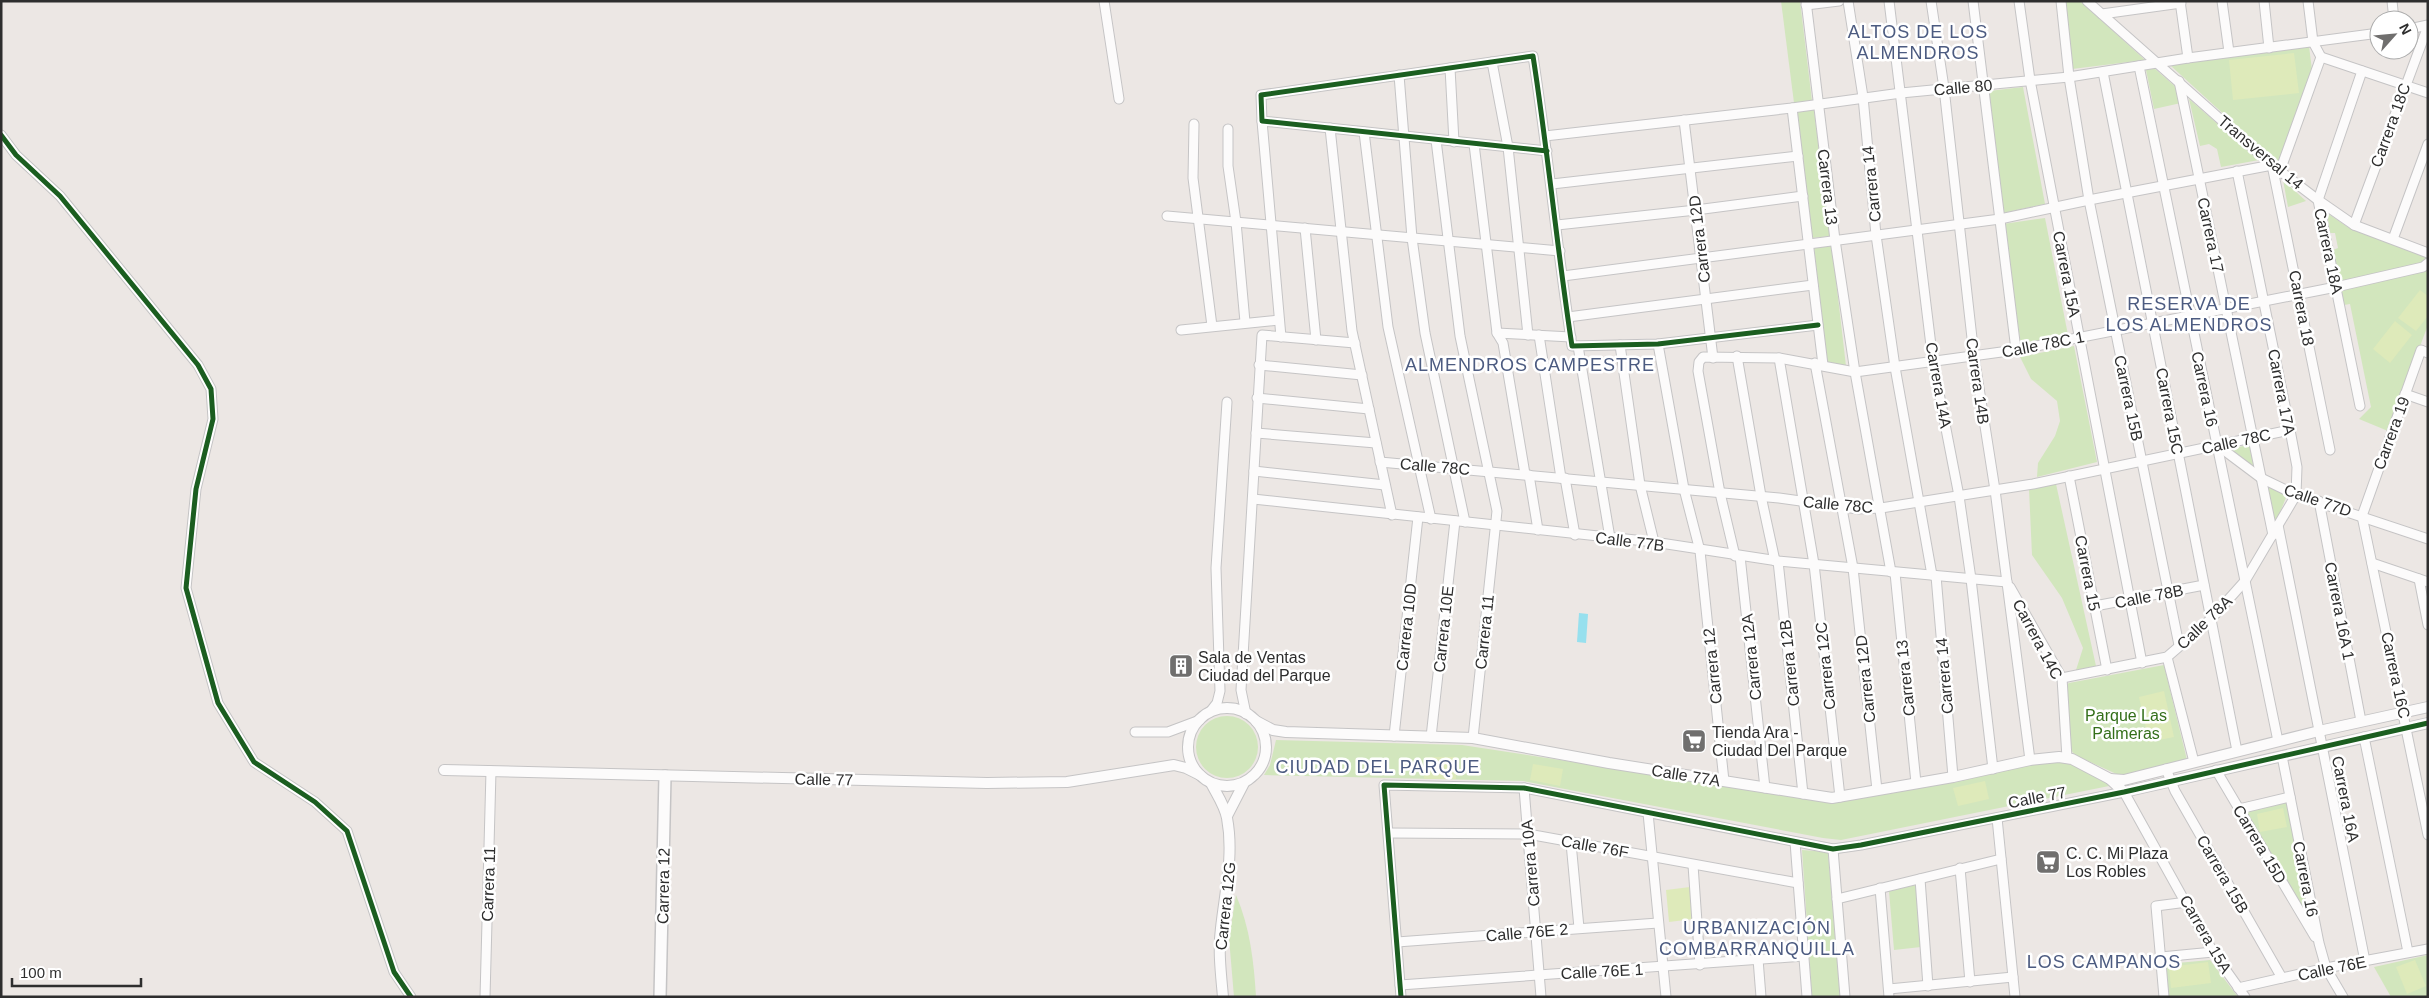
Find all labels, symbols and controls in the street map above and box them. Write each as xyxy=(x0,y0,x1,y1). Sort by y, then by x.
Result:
north arrow xyxy=(2369,10,2419,60)
text: N xyxy=(2396,21,2415,37)
district label: ALTOS DE LOS ALMENDROS xyxy=(1848,22,1988,63)
street label: Calle 80 xyxy=(1933,76,1993,99)
street label: Carrera 18C xyxy=(2367,81,2414,169)
street label: Transversal 14 xyxy=(2215,112,2307,193)
street label: Carrera 14 xyxy=(1859,145,1884,223)
street label: Carrera 13 xyxy=(1814,148,1841,226)
street label: Carrera 12D xyxy=(1686,194,1713,284)
street label: Carrera 17 xyxy=(2194,196,2227,274)
street label: Carrera 18A xyxy=(2311,207,2346,296)
street label: Carrera 15A xyxy=(2050,230,2083,319)
street label: Carrera 18 xyxy=(2286,269,2317,347)
district label: RESERVA DE LOS ALMENDROS xyxy=(2105,294,2273,335)
street label: Calle 78C 1 xyxy=(2000,328,2086,361)
street label: Carrera 14B xyxy=(1963,337,1992,425)
street label: Carrera 14A xyxy=(1923,341,1955,430)
street label: Carrera 17A xyxy=(2265,348,2298,437)
street label: Carrera 16 xyxy=(2188,350,2221,428)
street label: Carrera 15B xyxy=(2111,354,2146,442)
district label: ALMENDROS CAMPESTRE xyxy=(1405,355,1655,375)
street label: Carrera 15C xyxy=(2153,366,2186,456)
street label: Carrera 19 xyxy=(2370,394,2413,472)
street label: Calle 78C xyxy=(2200,426,2272,457)
street label: Calle 78C xyxy=(1399,455,1471,478)
street label: Calle 77D xyxy=(2282,481,2354,520)
street label: Calle 78C xyxy=(1802,493,1874,516)
street label: Calle 77B xyxy=(1594,529,1665,554)
street label: Carrera 15 xyxy=(2072,534,2103,612)
street label: Carrera 16A 1 xyxy=(2322,561,2357,662)
street label: Carrera 10D xyxy=(1393,582,1420,672)
street label: Calle 78B xyxy=(2113,582,2185,611)
street label: Carrera 10E xyxy=(1430,585,1457,673)
street label: Calle 78A xyxy=(2173,592,2235,653)
street label: Carrera 11 xyxy=(1472,594,1497,670)
street label: Carrera 14C xyxy=(2009,596,2066,682)
street label: Carrera 12A xyxy=(1738,612,1765,701)
street label: Carrera 12B xyxy=(1776,619,1803,707)
street label: Carrera 12C xyxy=(1812,621,1839,711)
street label: Carrera 12 xyxy=(1700,627,1725,705)
street label: Carrera 16C xyxy=(2378,630,2413,720)
street label: Carrera 12D xyxy=(1852,634,1879,724)
street label: Carrera 14 xyxy=(1933,637,1956,715)
street label: Carrera 13 xyxy=(1893,639,1918,717)
place label: Sala de Ventas Ciudad del Parque xyxy=(1198,649,1331,684)
building icon: Sala de Ventas Ciudad del Parque xyxy=(1168,653,1194,679)
park label: Parque Las Palmeras xyxy=(2085,707,2167,742)
place label: Tienda Ara - Ciudad Del Parque xyxy=(1712,724,1847,759)
supermarket icon: Tienda Ara - Ciudad Del Parque xyxy=(1681,728,1707,754)
street label: Carrera 16A xyxy=(2329,755,2362,844)
district label: CIUDAD DEL PARQUE xyxy=(1275,757,1481,777)
street label: Calle 77A xyxy=(1650,762,1722,789)
street label: Calle 77 xyxy=(794,770,854,789)
street label: Calle 77 xyxy=(2007,784,2068,811)
street label: Carrera 15D xyxy=(2230,802,2290,886)
street label: Carrera 10A xyxy=(1518,818,1543,907)
street label: Calle 76F xyxy=(1560,832,1630,861)
street label: Carrera 15B xyxy=(2193,832,2252,916)
street label: Carrera 16 xyxy=(2290,840,2321,918)
place label: C. C. Mi Plaza Los Robles xyxy=(2066,845,2168,880)
street label: Carrera 11 xyxy=(479,846,498,922)
street label: Carrera 12 xyxy=(654,848,673,924)
supermarket icon: C. C. Mi Plaza Los Robles xyxy=(2035,849,2061,875)
street label: Carrera 12G xyxy=(1212,861,1239,951)
street label: Carrera 15A xyxy=(2176,892,2235,977)
district label: URBANIZACIÓN COMBARRANQUILLA xyxy=(1659,917,1855,959)
street label: Calle 76E 2 xyxy=(1485,920,1569,945)
district label: LOS CAMPANOS xyxy=(2027,952,2181,972)
street label: Calle 76E xyxy=(2296,953,2368,984)
scale bar xyxy=(12,956,141,988)
street label: Calle 76E 1 xyxy=(1560,961,1644,982)
text: 100 m xyxy=(20,964,62,981)

